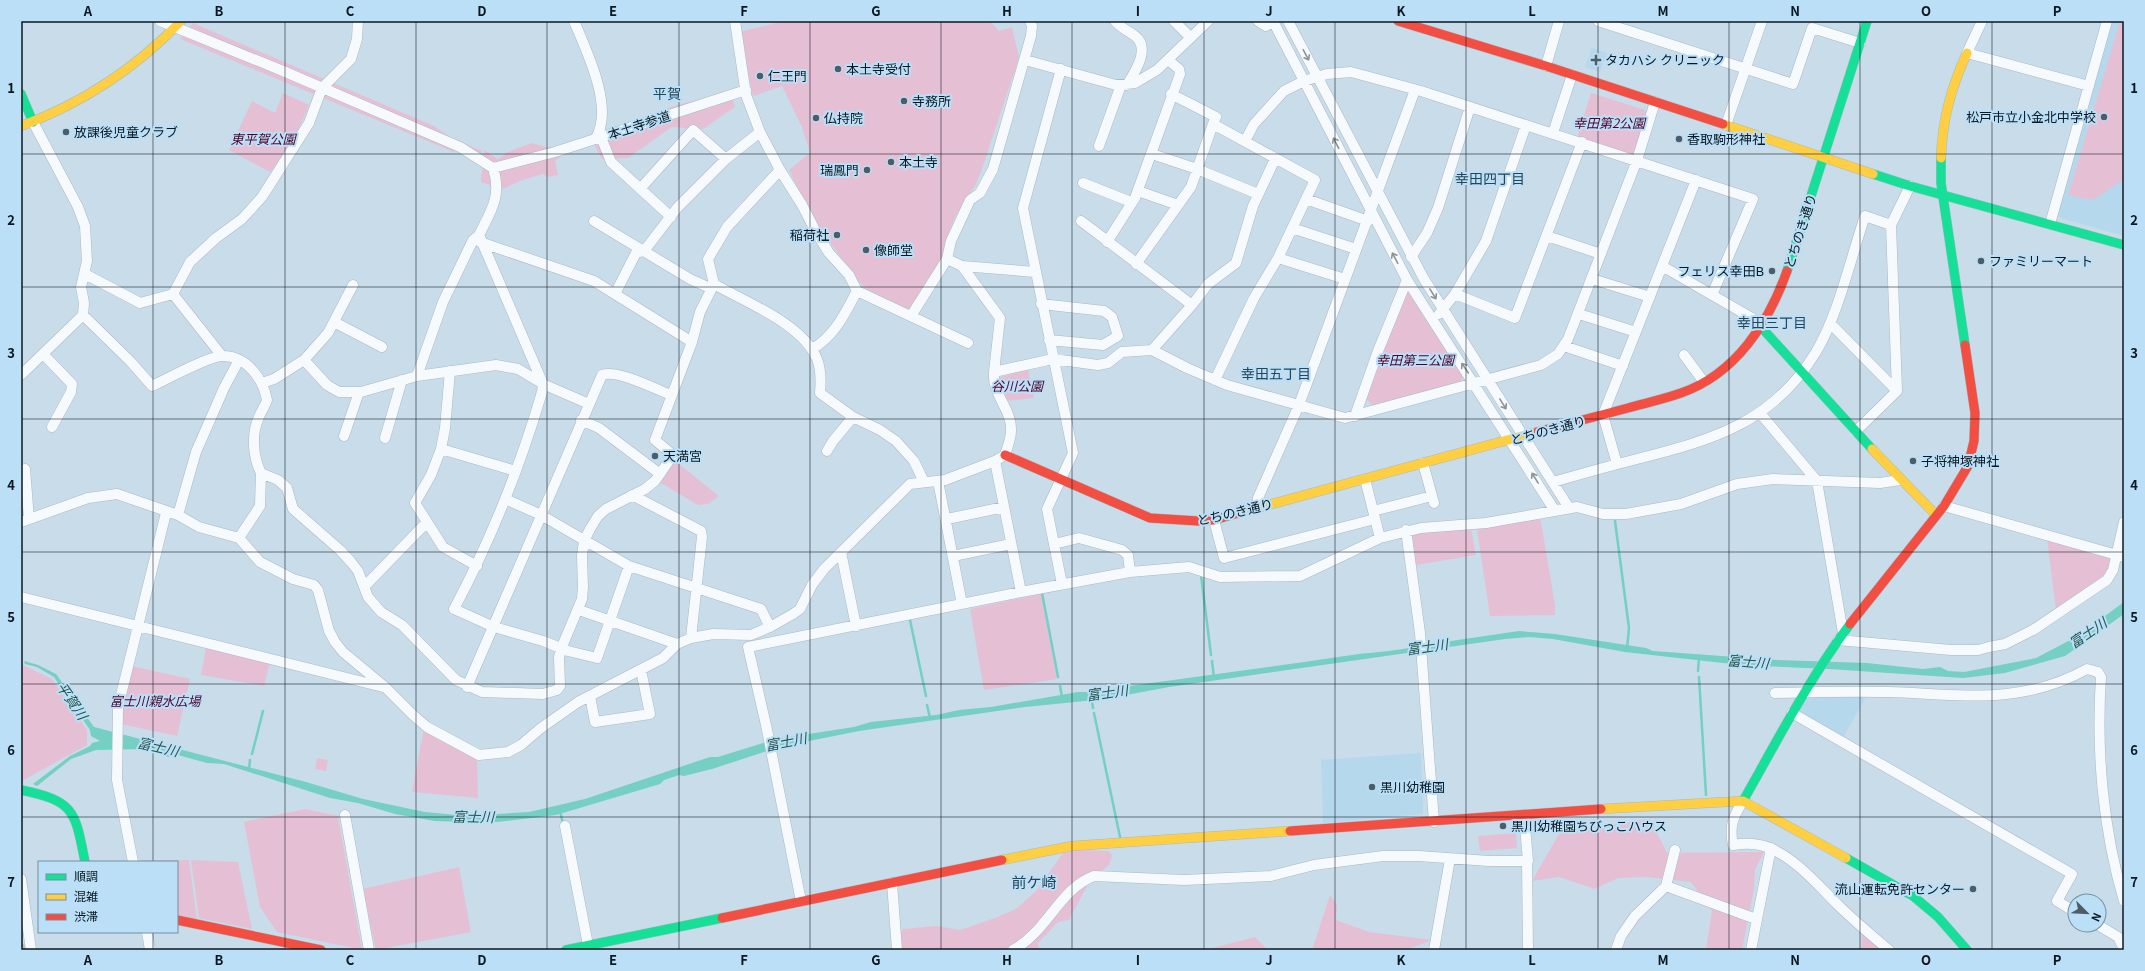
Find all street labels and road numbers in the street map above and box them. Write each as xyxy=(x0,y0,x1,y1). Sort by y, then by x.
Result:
street label: 本土寺参道 xyxy=(605,105,673,144)
street label: とちのき通り xyxy=(1778,191,1821,271)
street label: とちのき通り xyxy=(1508,410,1588,449)
street label: とちのき通り xyxy=(1195,494,1275,530)

